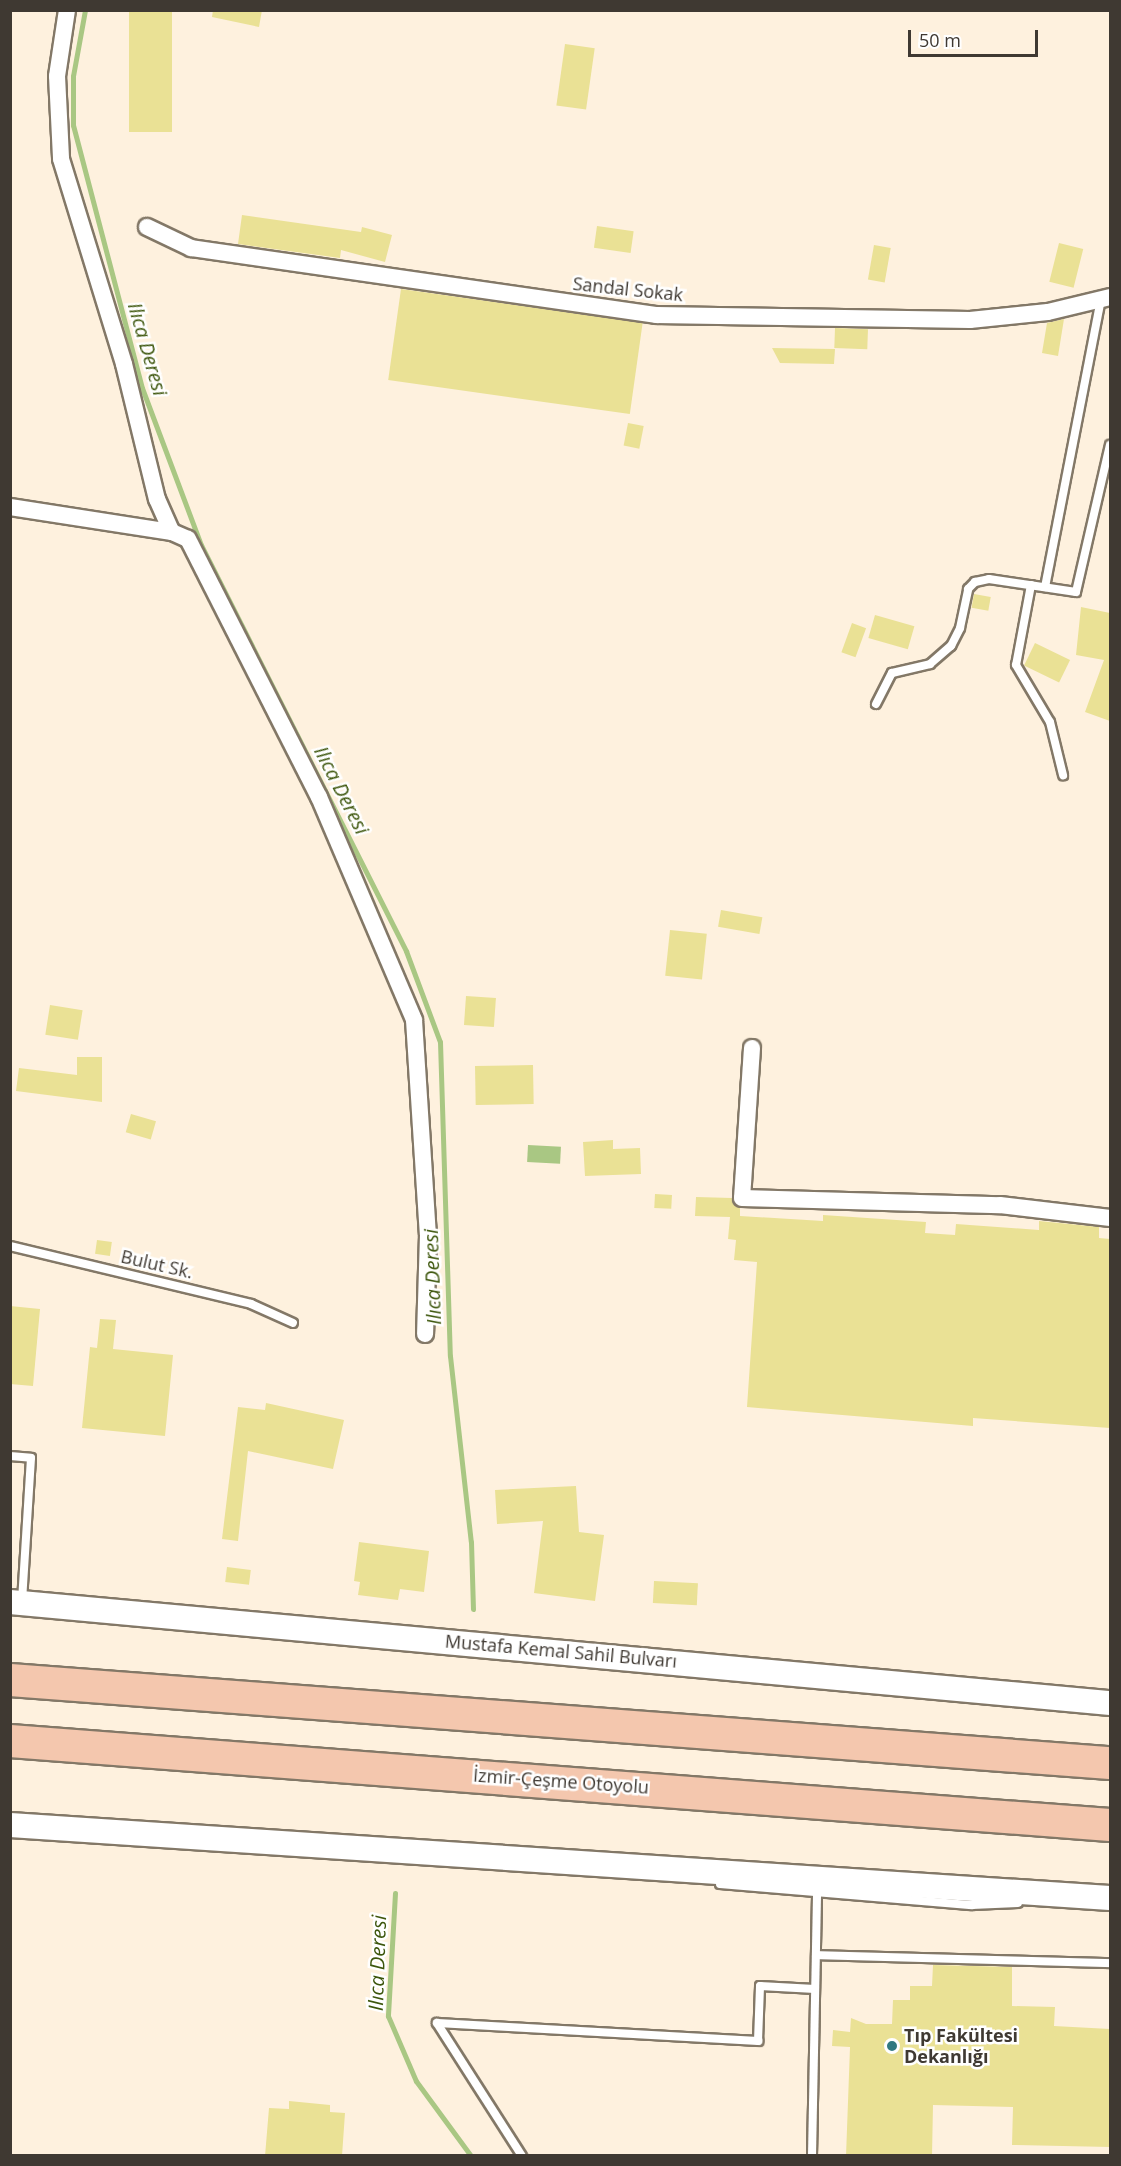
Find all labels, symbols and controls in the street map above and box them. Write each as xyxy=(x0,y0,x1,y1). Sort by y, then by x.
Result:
scale bar xyxy=(911,18,1042,56)
text: 50 m xyxy=(919,28,961,52)
street label: Sandal Sokak xyxy=(572,272,684,306)
water label: Ilıca Deresi xyxy=(123,300,173,398)
water label: Ilıca Deresi xyxy=(310,742,374,838)
water label: Ilıca Deresi xyxy=(418,1229,446,1325)
street label: Bulut Sk. xyxy=(119,1245,195,1283)
street label: Mustafa Kemal Sahil Bulvarı xyxy=(444,1630,678,1672)
street label: İzmir-Çeşme Otoyolu xyxy=(472,1764,650,1798)
water label: Ilıca Deresi xyxy=(363,1915,391,2011)
place label: Tıp Fakültesi Dekanlığı xyxy=(904,2025,1018,2068)
marker: Tıp Fakültesi Dekanlığı xyxy=(885,2039,899,2053)

